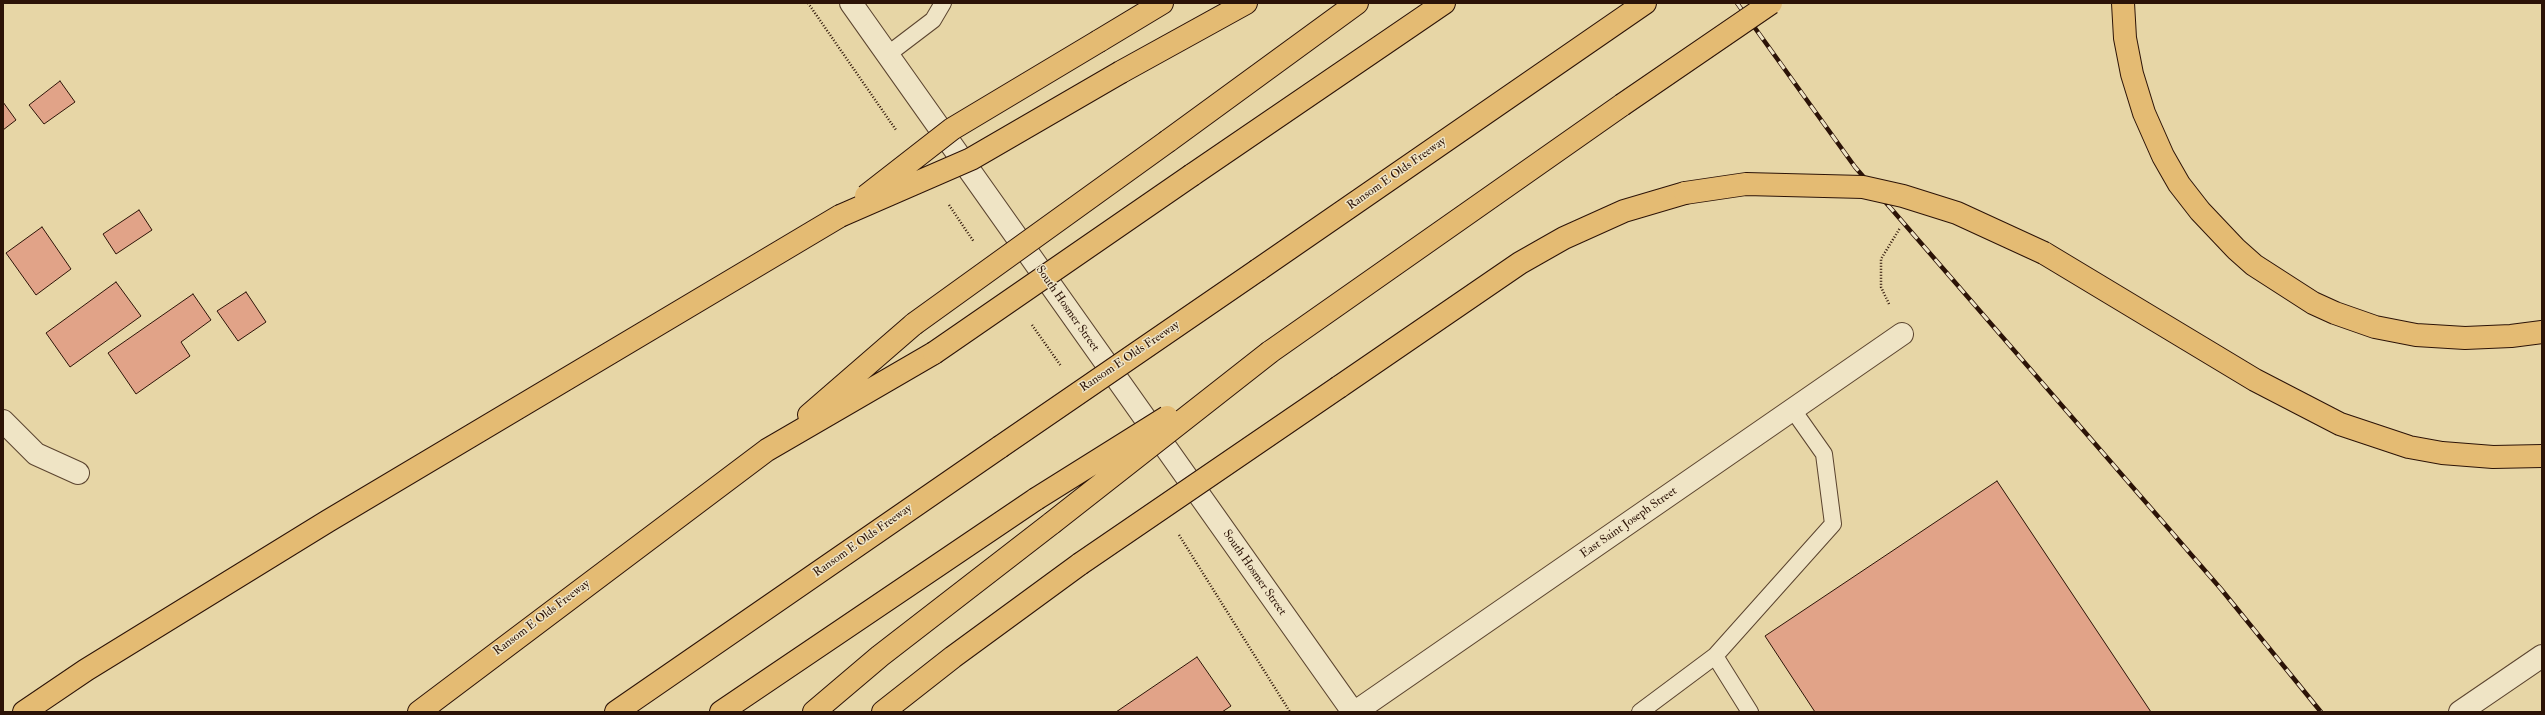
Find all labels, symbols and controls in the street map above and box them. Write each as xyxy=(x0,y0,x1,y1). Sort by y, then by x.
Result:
street label: Ransom E Olds Freeway xyxy=(1345,135,1449,213)
street label: South Hosmer Street xyxy=(1032,263,1102,355)
street label: Ransom E Olds Freeway xyxy=(1077,318,1183,396)
street label: East Saint Joseph Street xyxy=(1578,484,1680,562)
street label: Ransom E Olds Freeway xyxy=(811,502,915,580)
street label: South Hosmer Street xyxy=(1219,527,1289,619)
street label: Ransom E Olds Freeway xyxy=(491,577,593,659)

